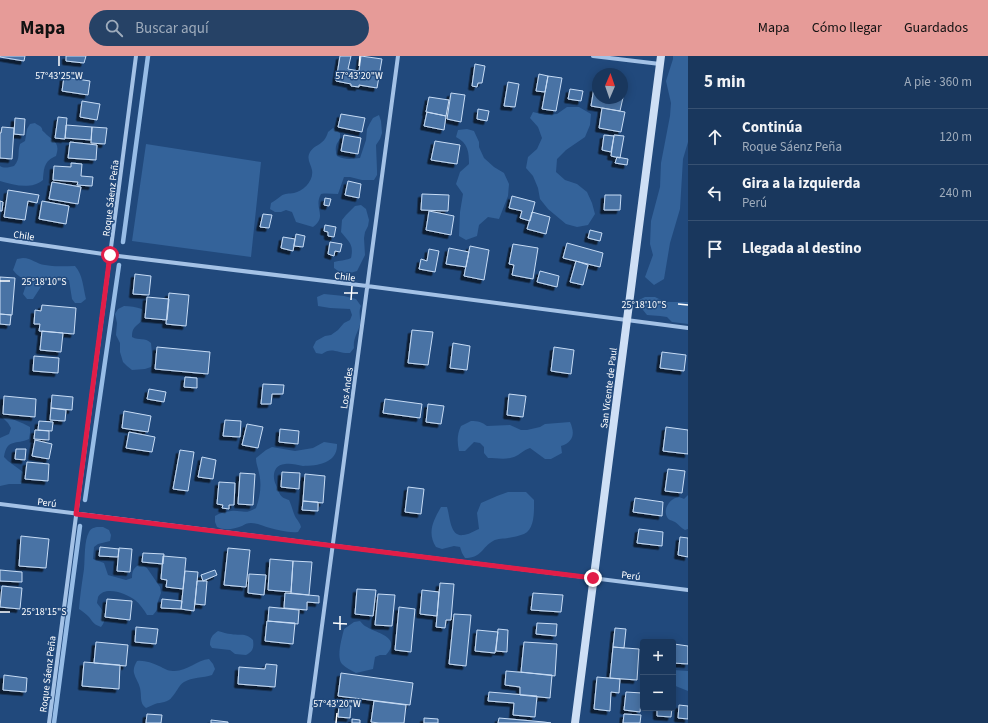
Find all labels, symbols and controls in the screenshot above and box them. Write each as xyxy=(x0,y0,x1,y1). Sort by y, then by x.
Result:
search box xyxy=(89,10,369,46)
text: Mapa xyxy=(20,15,65,42)
icon: search xyxy=(103,17,125,39)
text: Buscar aquí xyxy=(135,18,209,39)
text: Mapa xyxy=(758,18,790,38)
text: Cómo llegar xyxy=(812,18,882,38)
text: Guardados xyxy=(904,18,968,38)
north arrow xyxy=(592,68,628,104)
text: 57°43'25"W xyxy=(35,69,83,83)
text: 57°43'20"W xyxy=(335,69,383,83)
text: 5 min xyxy=(704,70,745,94)
text: A pie · 360 m xyxy=(904,73,972,91)
text: Continúa xyxy=(742,117,803,138)
icon: ahead xyxy=(704,126,726,148)
text: 120 m xyxy=(939,128,972,146)
text: Roque Sáenz Peña xyxy=(742,138,842,156)
street label: Roque Sáenz Peña xyxy=(99,159,123,237)
text: Gira a la izquierda xyxy=(742,173,861,194)
icon: left xyxy=(704,182,726,204)
text: 240 m xyxy=(939,184,972,202)
text: Perú xyxy=(742,194,767,212)
street label: Chile xyxy=(12,228,35,244)
icon: arrive xyxy=(704,238,726,260)
text: Llegada al destino xyxy=(742,238,862,259)
route start xyxy=(101,246,119,264)
street label: Chile xyxy=(334,269,356,285)
text: 25°18'10"S xyxy=(21,275,67,289)
text: 25°18'10"S xyxy=(621,298,667,312)
street label: San Vicente de Paul xyxy=(597,347,621,429)
street label: Los Andes xyxy=(337,366,357,410)
street label: Perú xyxy=(36,495,57,511)
street label: Perú xyxy=(620,568,641,584)
route end xyxy=(584,569,602,587)
text: 25°18'15"S xyxy=(21,605,67,619)
street label: Roque Sáenz Peña xyxy=(36,635,60,713)
map controls xyxy=(640,639,676,711)
button: + xyxy=(640,639,676,675)
button: − xyxy=(640,675,676,711)
text: 57°43'20"W xyxy=(313,697,361,711)

